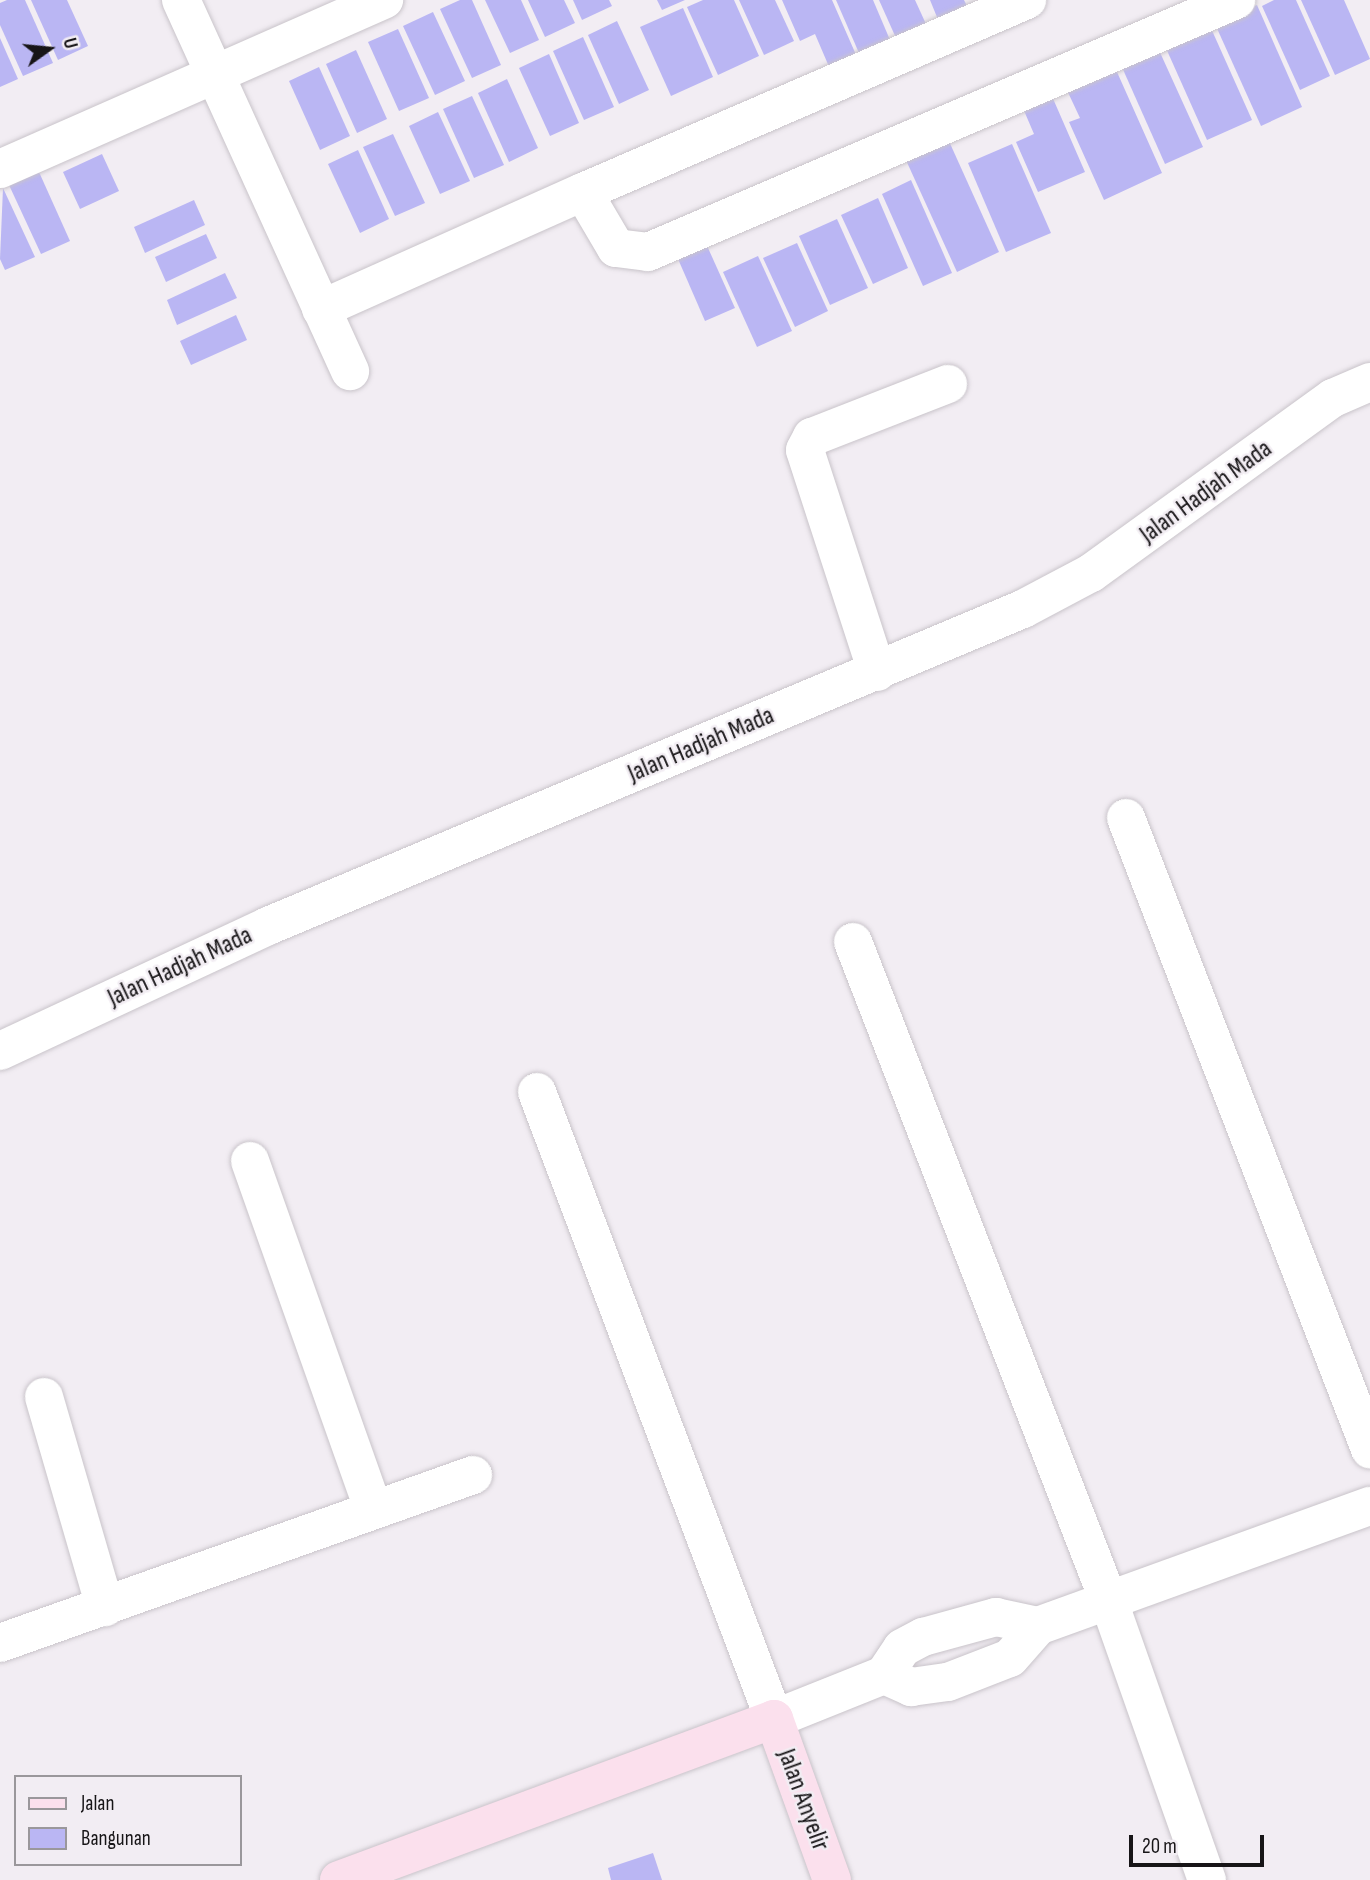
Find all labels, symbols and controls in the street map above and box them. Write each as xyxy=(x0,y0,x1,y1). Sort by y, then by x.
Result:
north arrow xyxy=(14,14,84,84)
text: U xyxy=(57,36,82,51)
street label: Jalan Hadjah Mada xyxy=(1134,434,1278,550)
street label: Jalan Hadjah Mada xyxy=(623,700,779,790)
street label: Jalan Hadjah Mada xyxy=(103,920,257,1014)
street label: Jalan Anyelir xyxy=(770,1745,836,1855)
legend xyxy=(14,1775,242,1866)
text: Jalan xyxy=(81,1791,114,1816)
scale bar xyxy=(1132,1820,1267,1864)
text: Bangunan xyxy=(81,1826,151,1851)
text: 20 m xyxy=(1142,1834,1177,1859)

